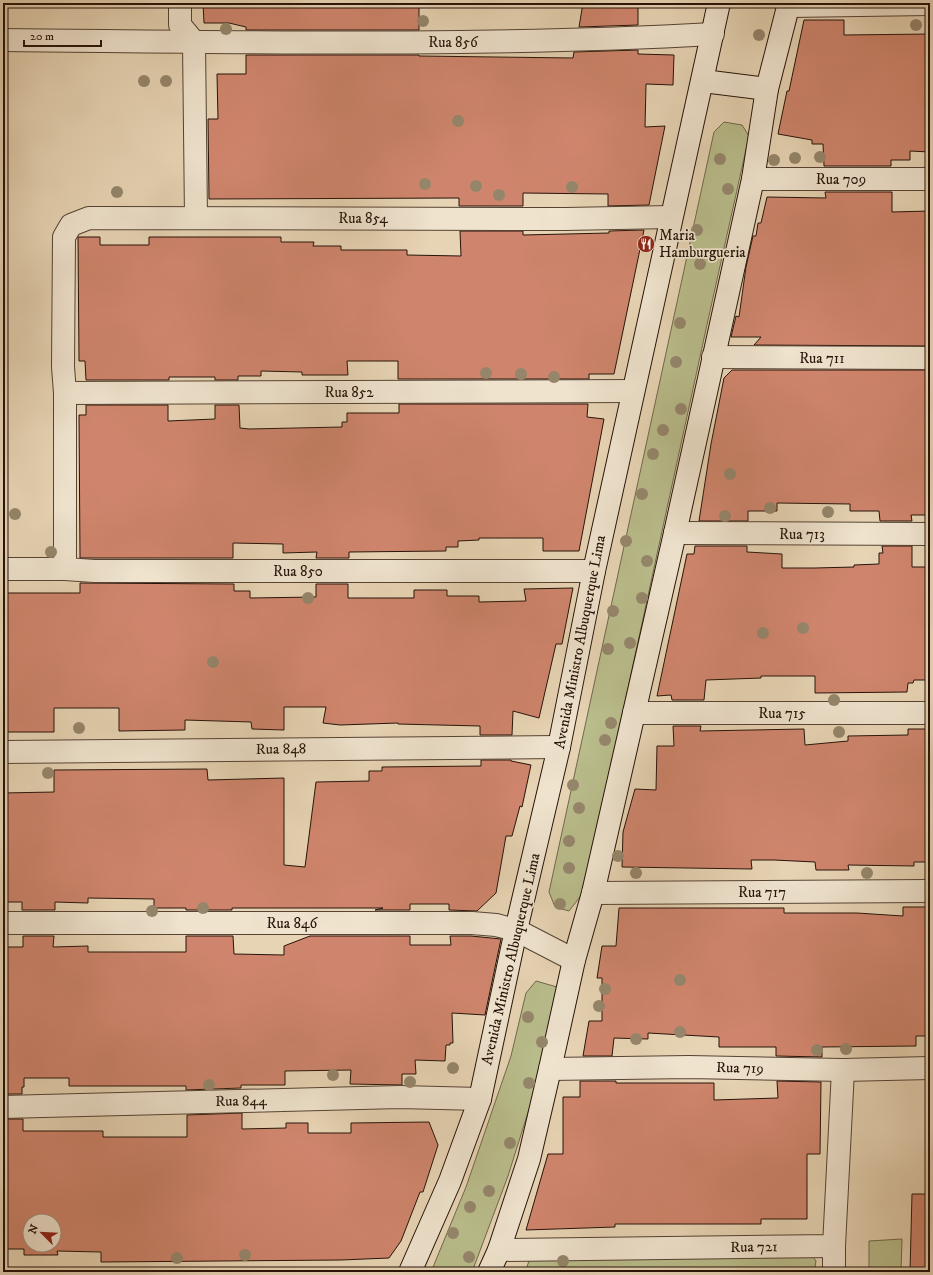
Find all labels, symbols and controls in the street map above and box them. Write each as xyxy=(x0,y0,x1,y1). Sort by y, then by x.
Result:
scale bar xyxy=(24,22,101,48)
text: 20 m xyxy=(30,29,54,44)
street label: Rua 856 xyxy=(428,33,479,52)
street label: Rua 709 xyxy=(816,170,866,189)
street label: Rua 854 xyxy=(338,209,388,228)
place label: Maria Hamburgueria xyxy=(659,226,746,262)
restaurant icon: Maria Hamburgueria xyxy=(636,234,656,254)
street label: Rua 711 xyxy=(799,349,845,368)
street label: Rua 852 xyxy=(324,383,374,402)
street label: Rua 713 xyxy=(779,525,825,544)
street label: Avenida Ministro Albuquerque Lima xyxy=(550,533,610,750)
street label: Rua 850 xyxy=(273,562,323,581)
street label: Rua 715 xyxy=(758,704,806,723)
street label: Rua 848 xyxy=(256,739,306,759)
street label: Avenida Ministro Albuquerque Lima xyxy=(477,850,545,1067)
street label: Rua 717 xyxy=(738,883,786,902)
street label: Rua 846 xyxy=(267,914,319,933)
street label: Rua 719 xyxy=(716,1058,764,1078)
street label: Rua 844 xyxy=(215,1091,267,1111)
north arrow xyxy=(22,1213,62,1253)
text: N xyxy=(26,1222,42,1236)
street label: Rua 721 xyxy=(730,1237,778,1257)

